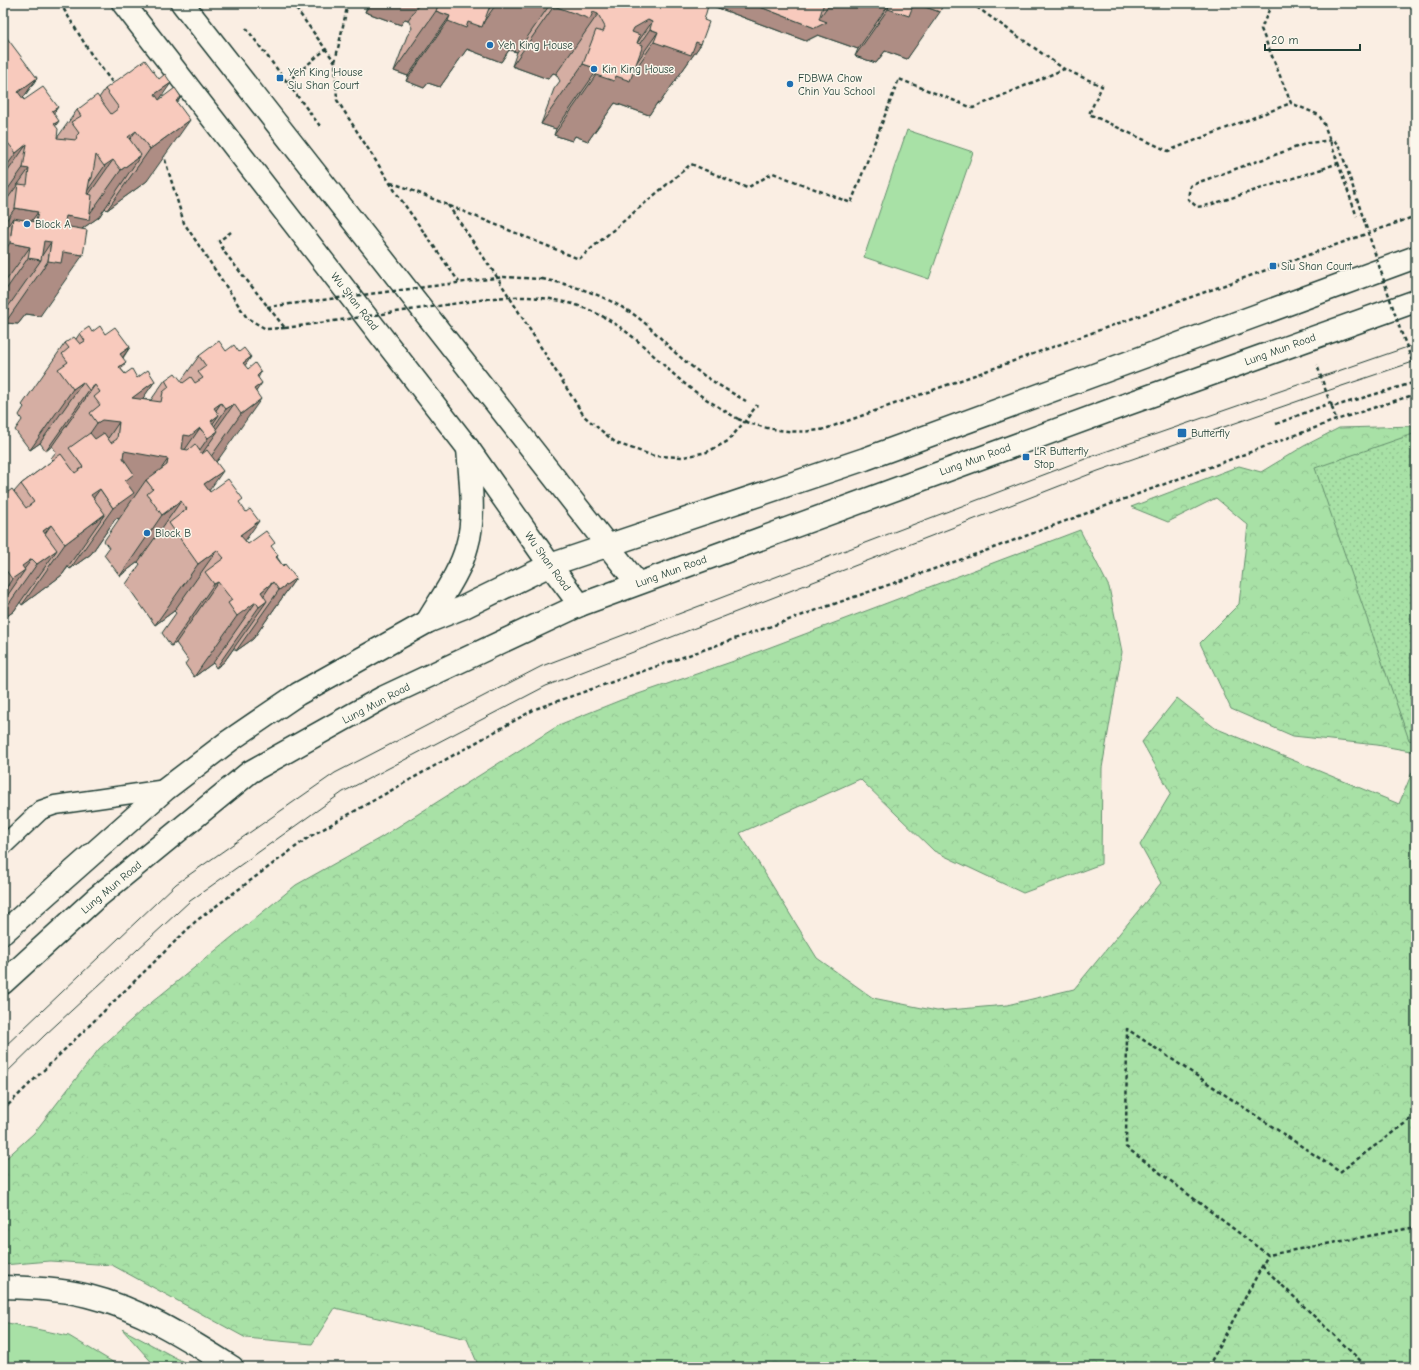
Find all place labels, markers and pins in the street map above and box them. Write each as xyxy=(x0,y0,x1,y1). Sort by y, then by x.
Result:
place label: Yeh King House xyxy=(498,39,573,52)
marker: Yeh King House xyxy=(485,40,495,50)
place label: Kin King House xyxy=(602,63,675,76)
marker: Kin King House xyxy=(589,64,599,74)
place label: Yeh King House Siu Shan Court xyxy=(288,66,363,92)
place label: FDBWA Chow Chin Yau School xyxy=(798,72,875,98)
marker: Yeh King House Siu Shan Court xyxy=(275,73,285,83)
marker: FDBWA Chow Chin Yau School xyxy=(785,79,795,89)
place label: Block A xyxy=(35,218,71,231)
marker: Block A xyxy=(22,219,32,229)
place label: Siu Shan Court xyxy=(1281,260,1353,273)
marker: Siu Shan Court xyxy=(1268,261,1278,271)
marker: Butterfly xyxy=(1176,427,1188,439)
place label: Butterfly xyxy=(1191,427,1230,440)
place label: LR Butterfly Stop xyxy=(1034,445,1088,471)
marker: LR Butterfly Stop xyxy=(1021,452,1031,462)
place label: Block B xyxy=(155,527,191,540)
marker: Block B xyxy=(142,528,152,538)

